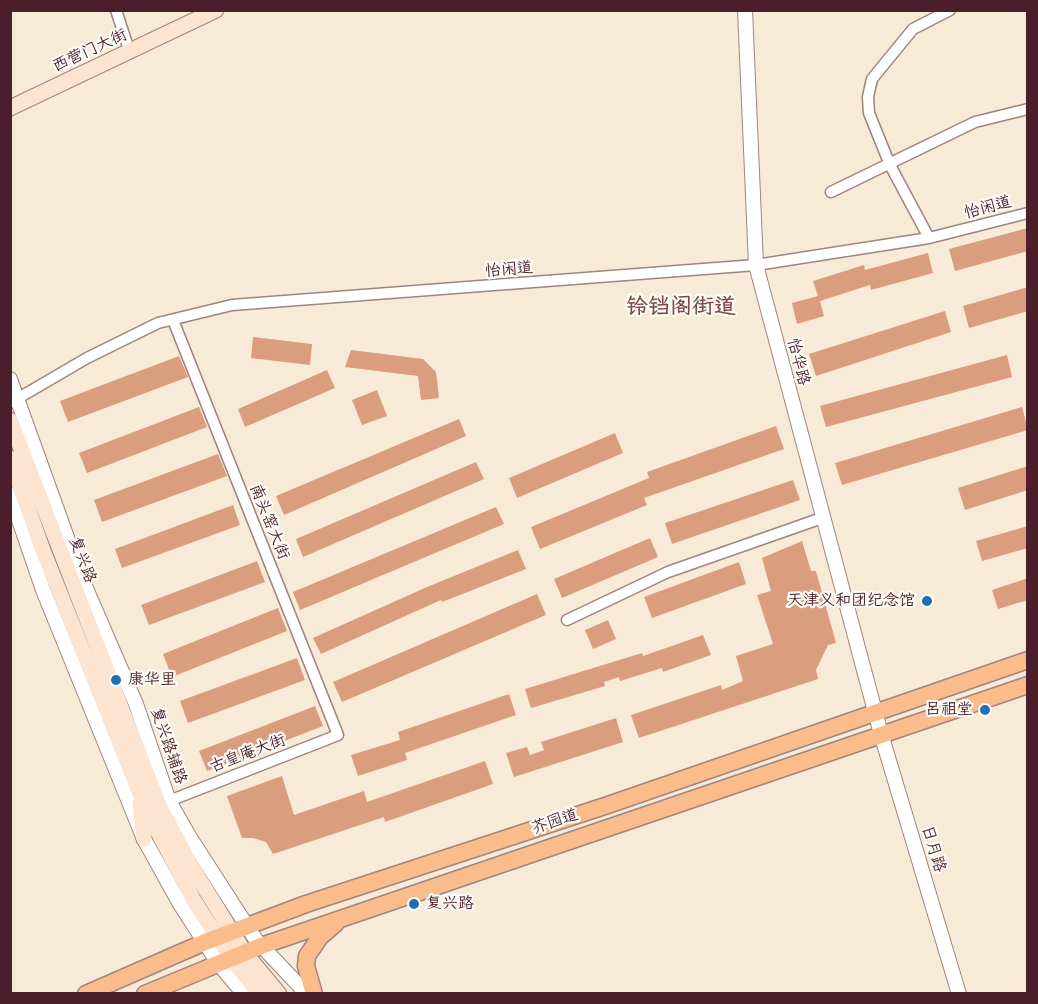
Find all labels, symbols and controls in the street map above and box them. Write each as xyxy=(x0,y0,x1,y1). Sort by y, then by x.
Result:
street label: 西营门大街 xyxy=(50,25,130,77)
street label: 怡闲道 xyxy=(962,193,1014,223)
street label: 怡闲道 xyxy=(484,258,534,282)
district label: 铃铛阁街道 xyxy=(626,294,736,320)
street label: 怡华路 xyxy=(783,336,813,388)
street label: 南头窑大街 xyxy=(245,481,293,563)
street label: 复兴路 xyxy=(64,534,100,586)
place label: 天津义和团纪念馆 xyxy=(787,591,915,611)
marker: 天津义和团纪念馆 xyxy=(920,594,934,608)
place label: 康华里 xyxy=(128,670,176,690)
marker: 康华里 xyxy=(109,673,123,687)
place label: 吕祖堂 xyxy=(925,700,973,720)
marker: 吕祖堂 xyxy=(978,703,992,717)
street label: 复兴路辅路 xyxy=(146,705,190,787)
street label: 古皇庵大街 xyxy=(207,731,289,777)
street label: 芥园道 xyxy=(529,805,581,839)
street label: 日月路 xyxy=(917,823,949,875)
place label: 复兴路 xyxy=(426,894,474,914)
marker: 复兴路 xyxy=(407,897,421,911)

